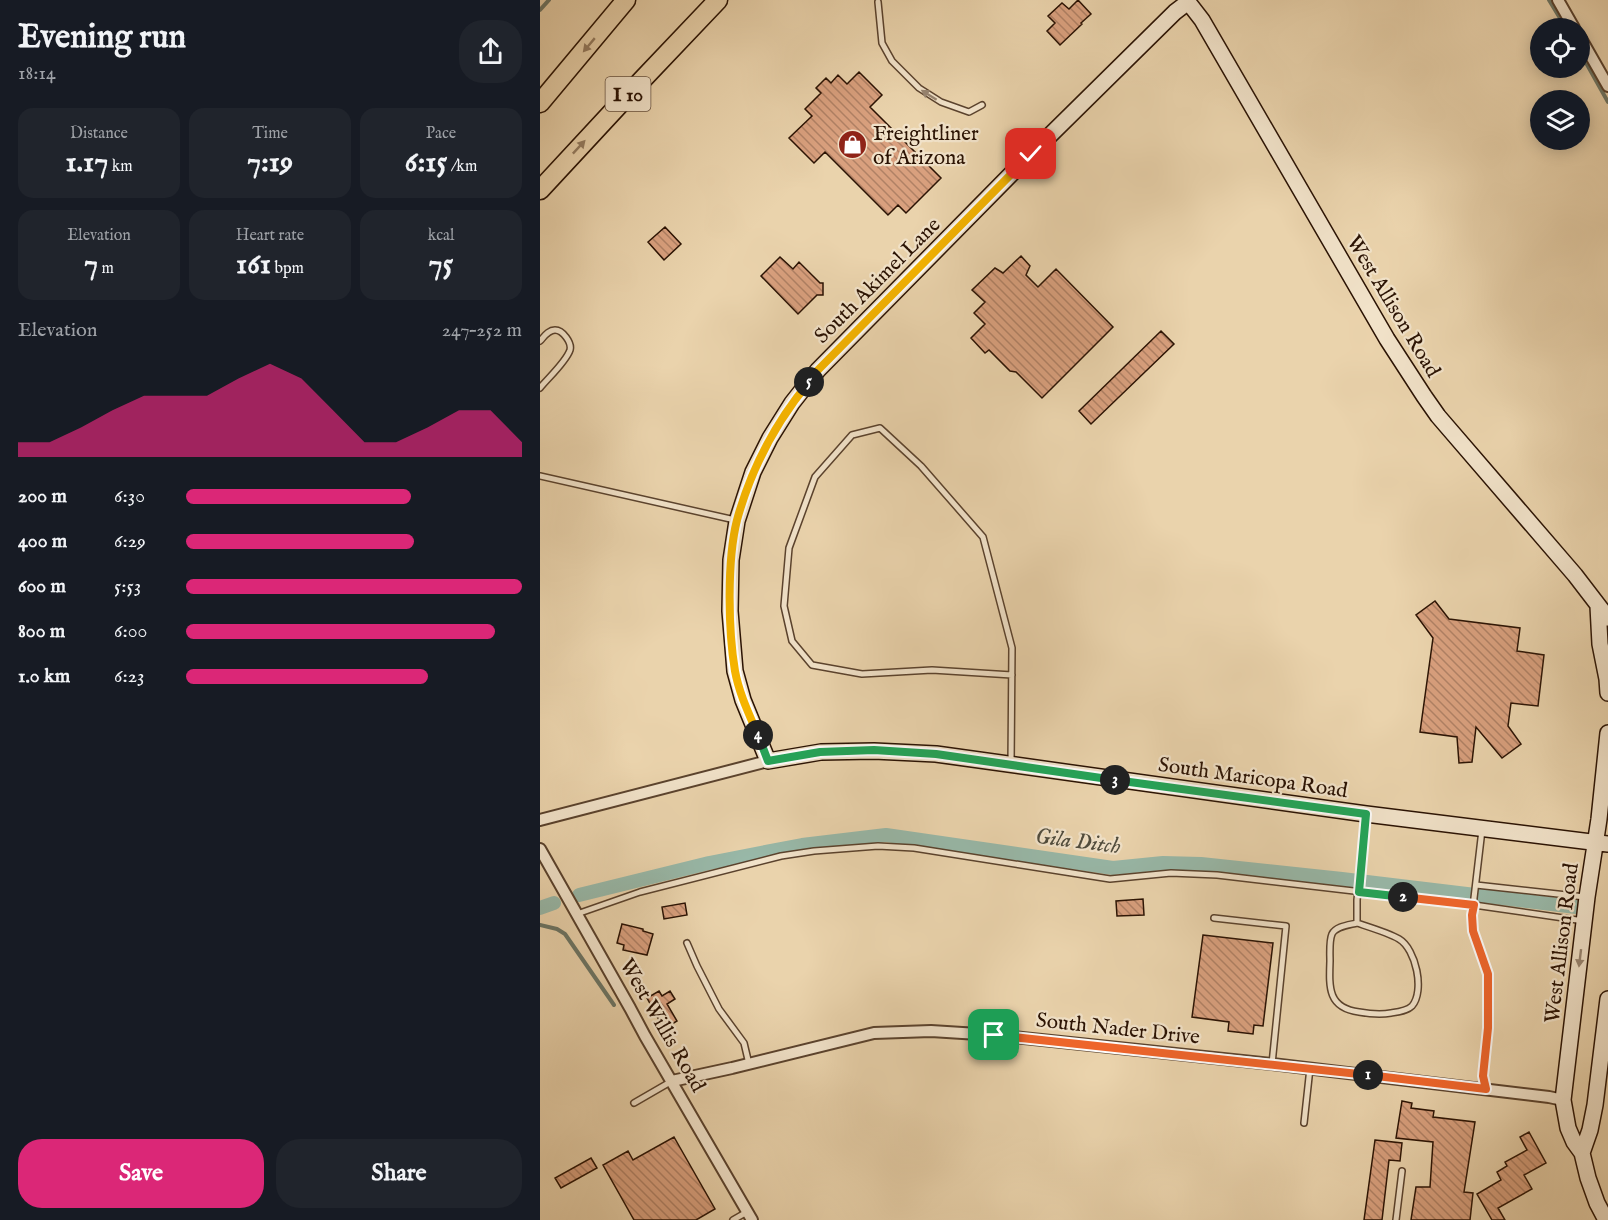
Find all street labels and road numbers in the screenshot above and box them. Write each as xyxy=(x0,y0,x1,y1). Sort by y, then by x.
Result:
road number: I 10 xyxy=(606,77,650,111)
street label: South Akimel Lane xyxy=(809,212,947,350)
street label: West Allison Road xyxy=(1340,231,1446,383)
street label: South Maricopa Road xyxy=(1156,752,1350,805)
street label: West Allison Road xyxy=(1539,861,1586,1025)
street label: West Willis Road xyxy=(613,954,711,1098)
street label: South Nader Drive xyxy=(1035,1007,1201,1052)

